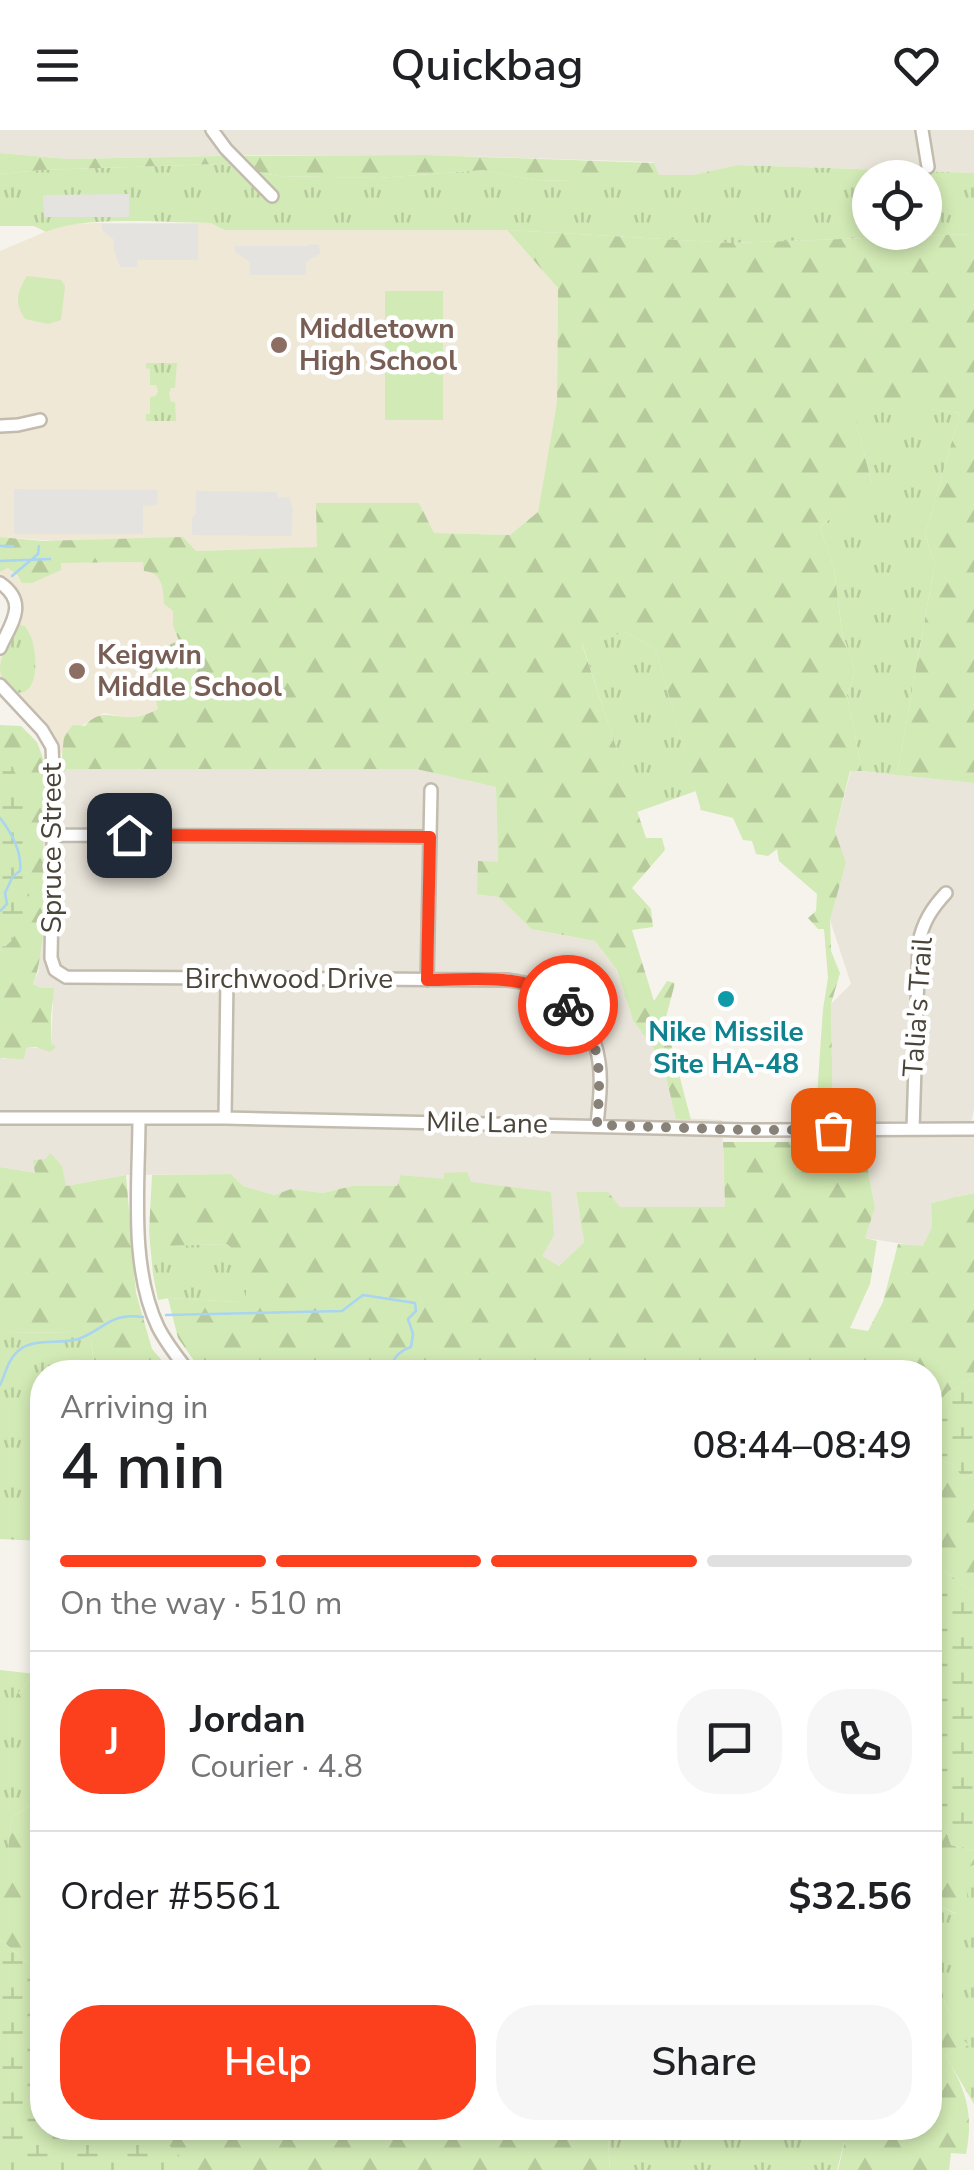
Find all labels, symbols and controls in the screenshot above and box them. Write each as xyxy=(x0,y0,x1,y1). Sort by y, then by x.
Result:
text: Quickbag xyxy=(390,35,584,96)
icon: menu xyxy=(30,38,85,93)
icon: heart xyxy=(889,38,944,93)
map controls xyxy=(852,160,942,250)
button: locate xyxy=(852,160,942,250)
place label: Middletown High School xyxy=(299,310,457,380)
marker: Middletown High School xyxy=(268,334,290,356)
place label: Keigwin Middle School xyxy=(97,636,282,706)
marker: Keigwin Middle School xyxy=(66,660,88,682)
street label: Spruce Street xyxy=(33,763,71,933)
pin xyxy=(87,793,172,878)
icon: home xyxy=(102,808,157,863)
street label: Talia's Trail xyxy=(894,935,942,1078)
courier xyxy=(518,955,618,1055)
street label: Birchwood Drive xyxy=(185,960,393,998)
icon: bike xyxy=(541,978,596,1033)
marker: Nike Missile Site HA-48 xyxy=(715,988,737,1010)
place label: Nike Missile Site HA-48 xyxy=(648,1013,804,1083)
pin xyxy=(791,1088,876,1173)
street label: Mile Lane xyxy=(426,1103,548,1143)
icon: bag xyxy=(806,1103,861,1158)
text: Arriving in xyxy=(60,1386,208,1429)
text: 08:44–08:49 xyxy=(693,1420,912,1471)
text: 4 min xyxy=(60,1422,226,1511)
text: On the way · 510 m xyxy=(60,1582,342,1625)
button: chat xyxy=(677,1689,782,1794)
button: phone xyxy=(807,1689,912,1794)
text: Jordan xyxy=(190,1694,306,1745)
text: J xyxy=(106,1716,119,1767)
text: Courier · 4.8 xyxy=(190,1745,363,1788)
text: Order #5561 xyxy=(60,1871,282,1922)
text: $32.56 xyxy=(789,1871,912,1922)
button: Help xyxy=(60,2005,476,2120)
button: Share xyxy=(496,2005,912,2120)

